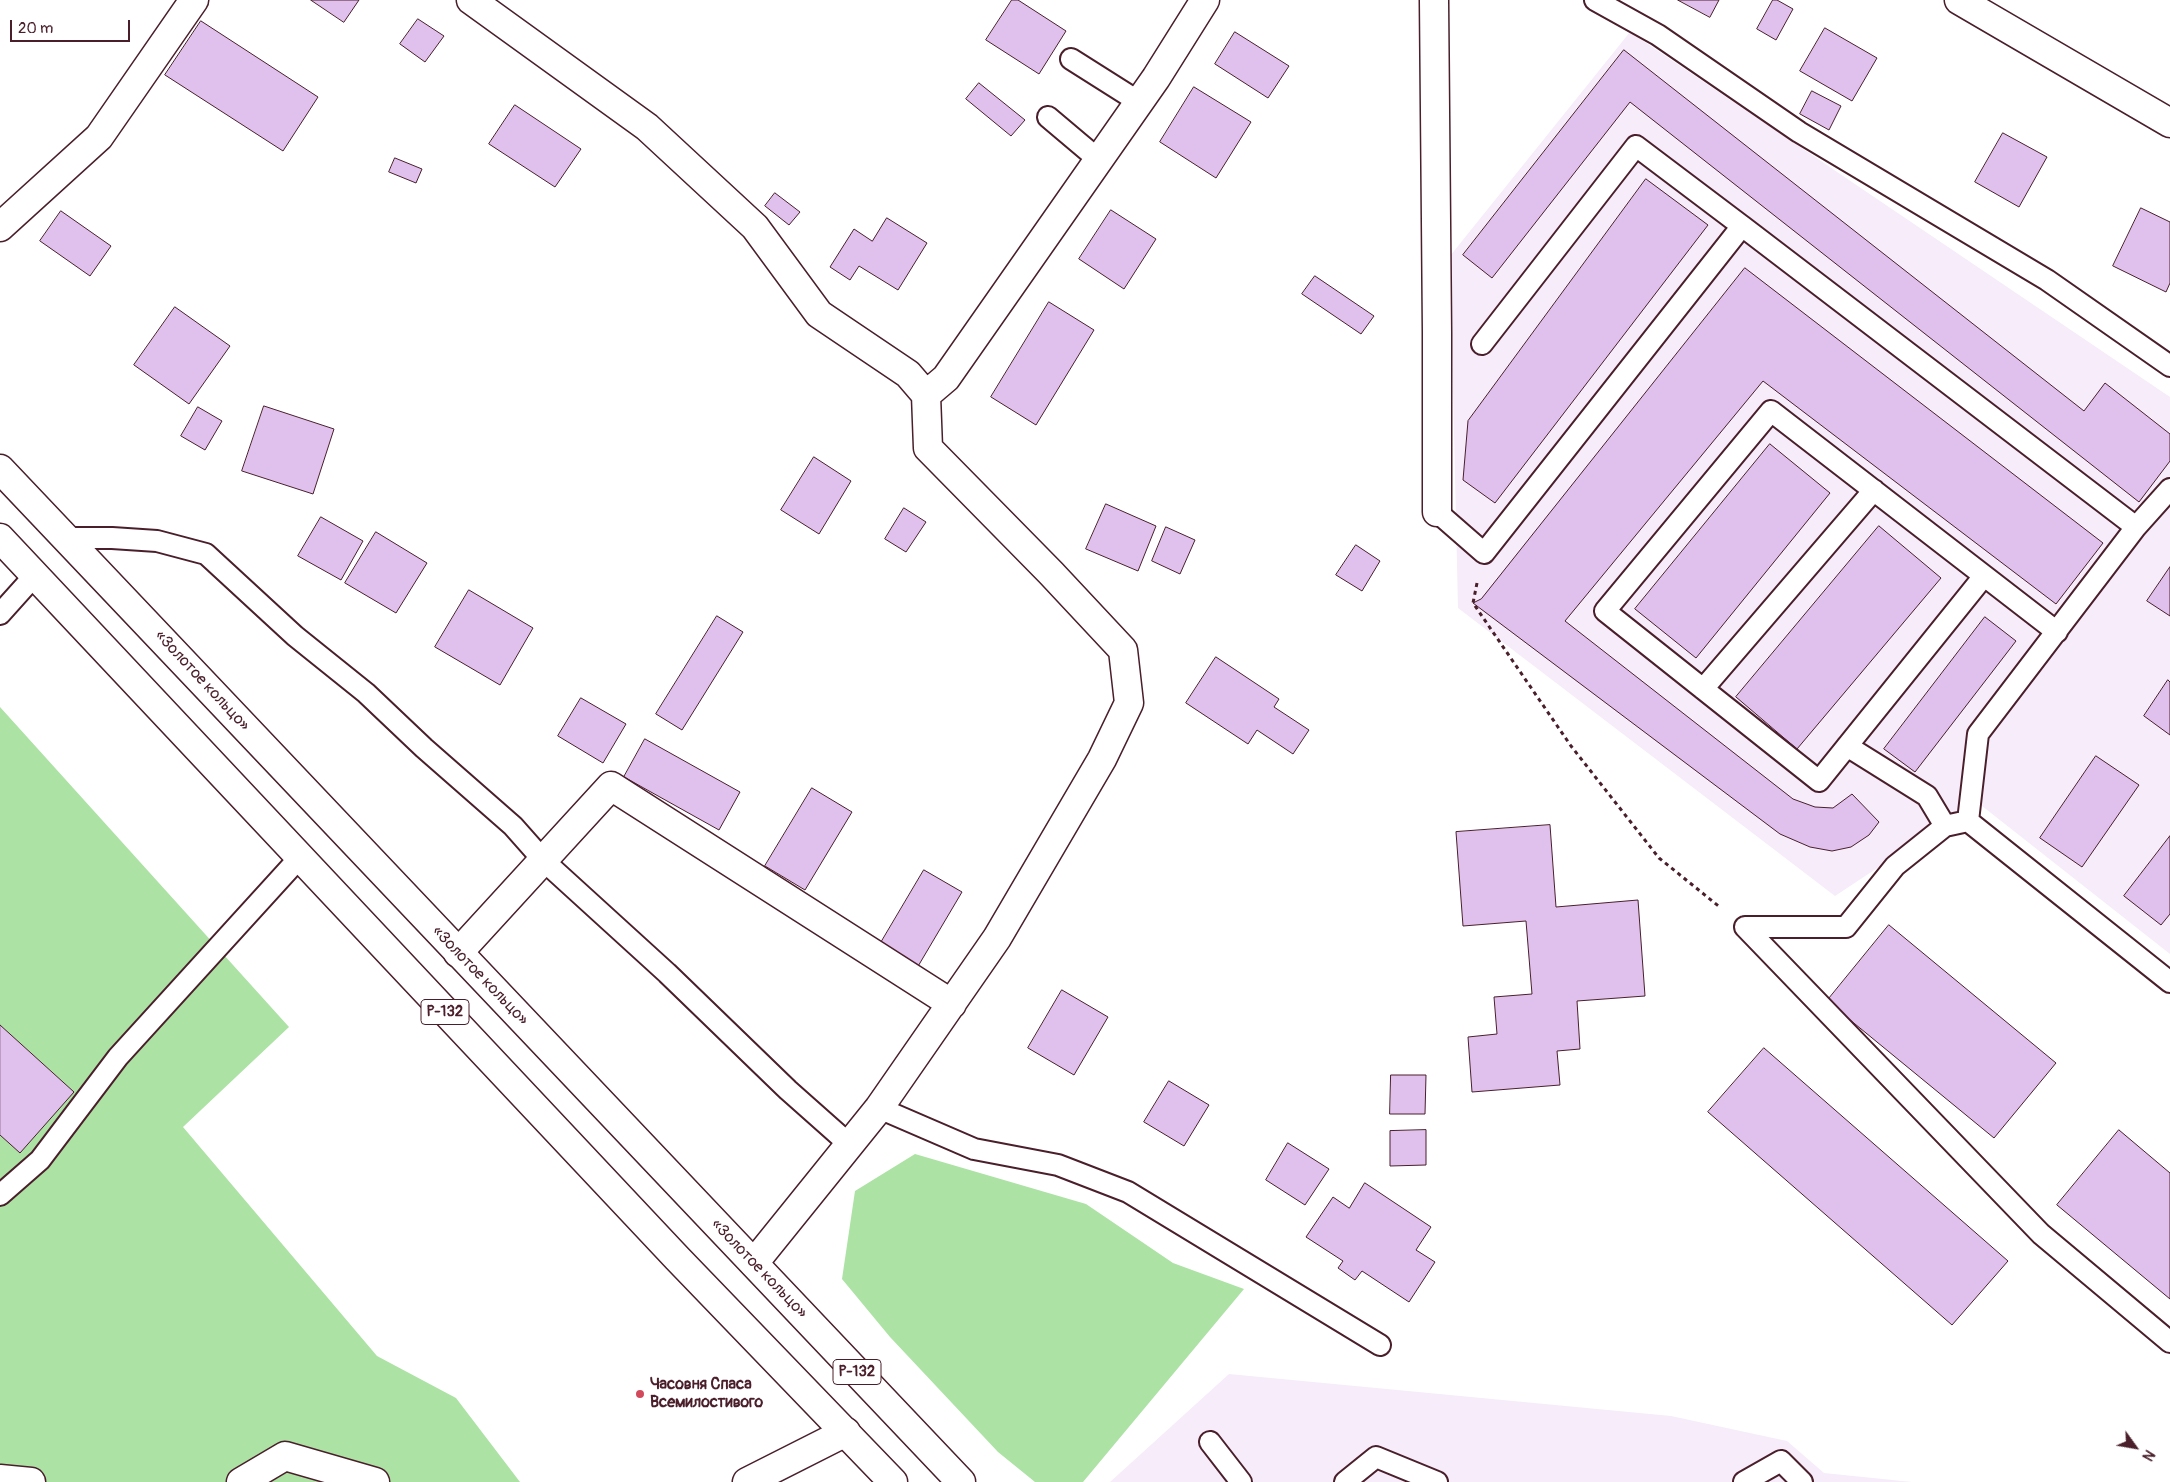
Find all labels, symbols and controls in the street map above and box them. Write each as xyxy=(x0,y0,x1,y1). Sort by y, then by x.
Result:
scale bar xyxy=(12,10,132,42)
text: 20 m xyxy=(18,19,53,38)
street label: «Золотое кольцо» xyxy=(150,627,254,735)
street label: «Золотое кольцо» xyxy=(428,922,532,1030)
road number: Р-132 xyxy=(421,1000,469,1024)
street label: «Золотое кольцо» xyxy=(707,1215,811,1323)
road number: Р-132 xyxy=(833,1360,881,1384)
place label: Часовня Спаса Всемилостивого xyxy=(650,1375,763,1413)
marker: Часовня Спаса Всемилостивого xyxy=(634,1388,646,1400)
north arrow xyxy=(2110,1422,2160,1472)
text: N xyxy=(2138,1447,2158,1464)

